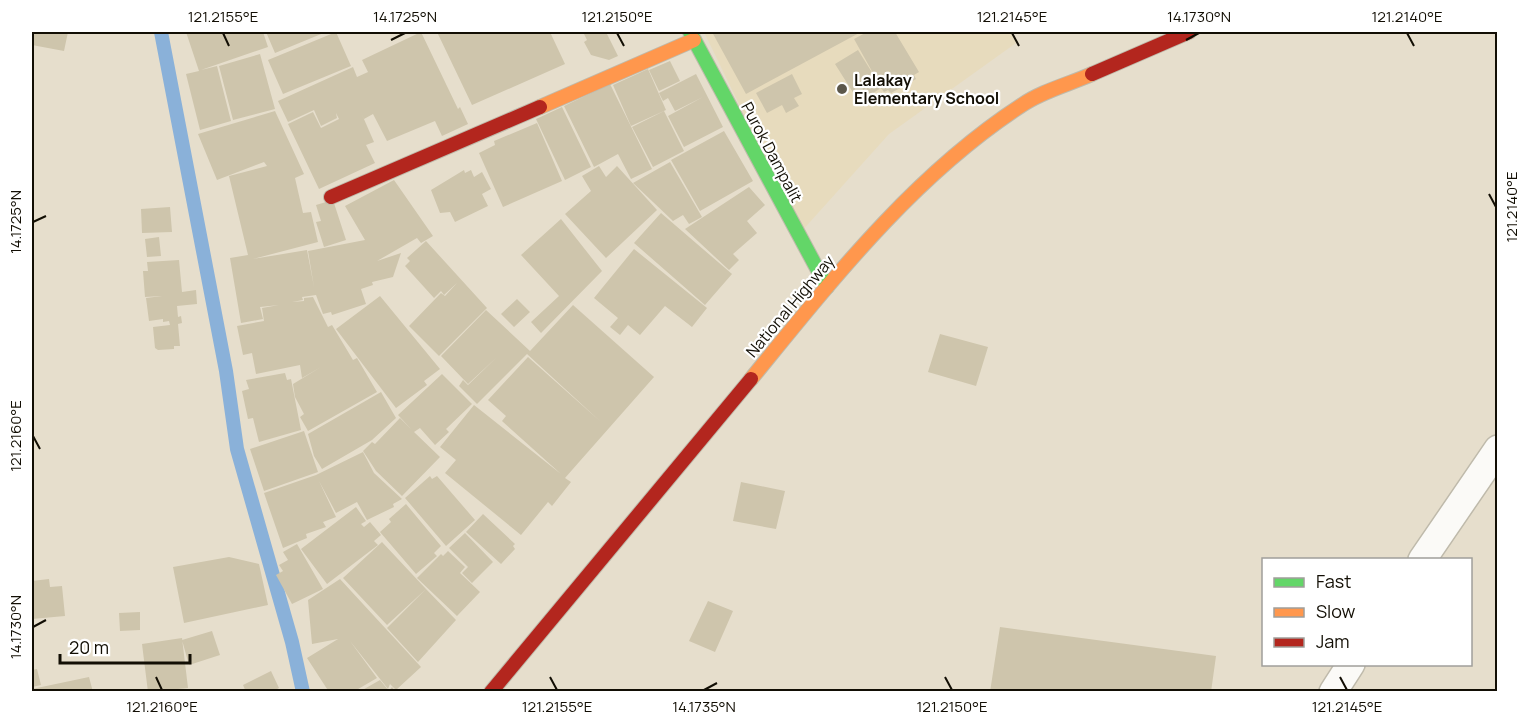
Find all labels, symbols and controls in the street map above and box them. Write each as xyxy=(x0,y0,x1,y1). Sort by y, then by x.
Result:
text: 121.2155°E xyxy=(188,6,258,27)
text: 14.1725°N xyxy=(373,6,437,27)
text: 121.2150°E xyxy=(582,6,652,27)
text: 121.2145°E xyxy=(977,6,1047,27)
text: 14.1730°N xyxy=(1167,6,1231,27)
text: 121.2140°E xyxy=(1371,6,1443,27)
place label: Lalakay Elementary School xyxy=(854,69,999,109)
marker: Lalakay Elementary School xyxy=(835,82,849,96)
street label: Purok Dampalit xyxy=(736,98,808,206)
text: 121.2140°E xyxy=(1501,171,1522,243)
text: 14.1725°N xyxy=(5,190,26,254)
street label: National Highway xyxy=(741,250,840,362)
text: 121.2160°E xyxy=(5,400,26,472)
legend xyxy=(1262,558,1472,666)
text: Fast xyxy=(1316,569,1351,593)
text: 14.1730°N xyxy=(5,595,26,659)
text: Slow xyxy=(1316,599,1356,623)
scale bar xyxy=(60,627,190,665)
text: Jam xyxy=(1316,629,1350,653)
text: 20 m xyxy=(69,635,109,659)
text: 121.2160°E xyxy=(126,696,198,717)
text: 121.2155°E xyxy=(522,696,592,717)
text: 14.1735°N xyxy=(672,696,736,717)
text: 121.2150°E xyxy=(917,696,987,717)
text: 121.2145°E xyxy=(1312,696,1382,717)

